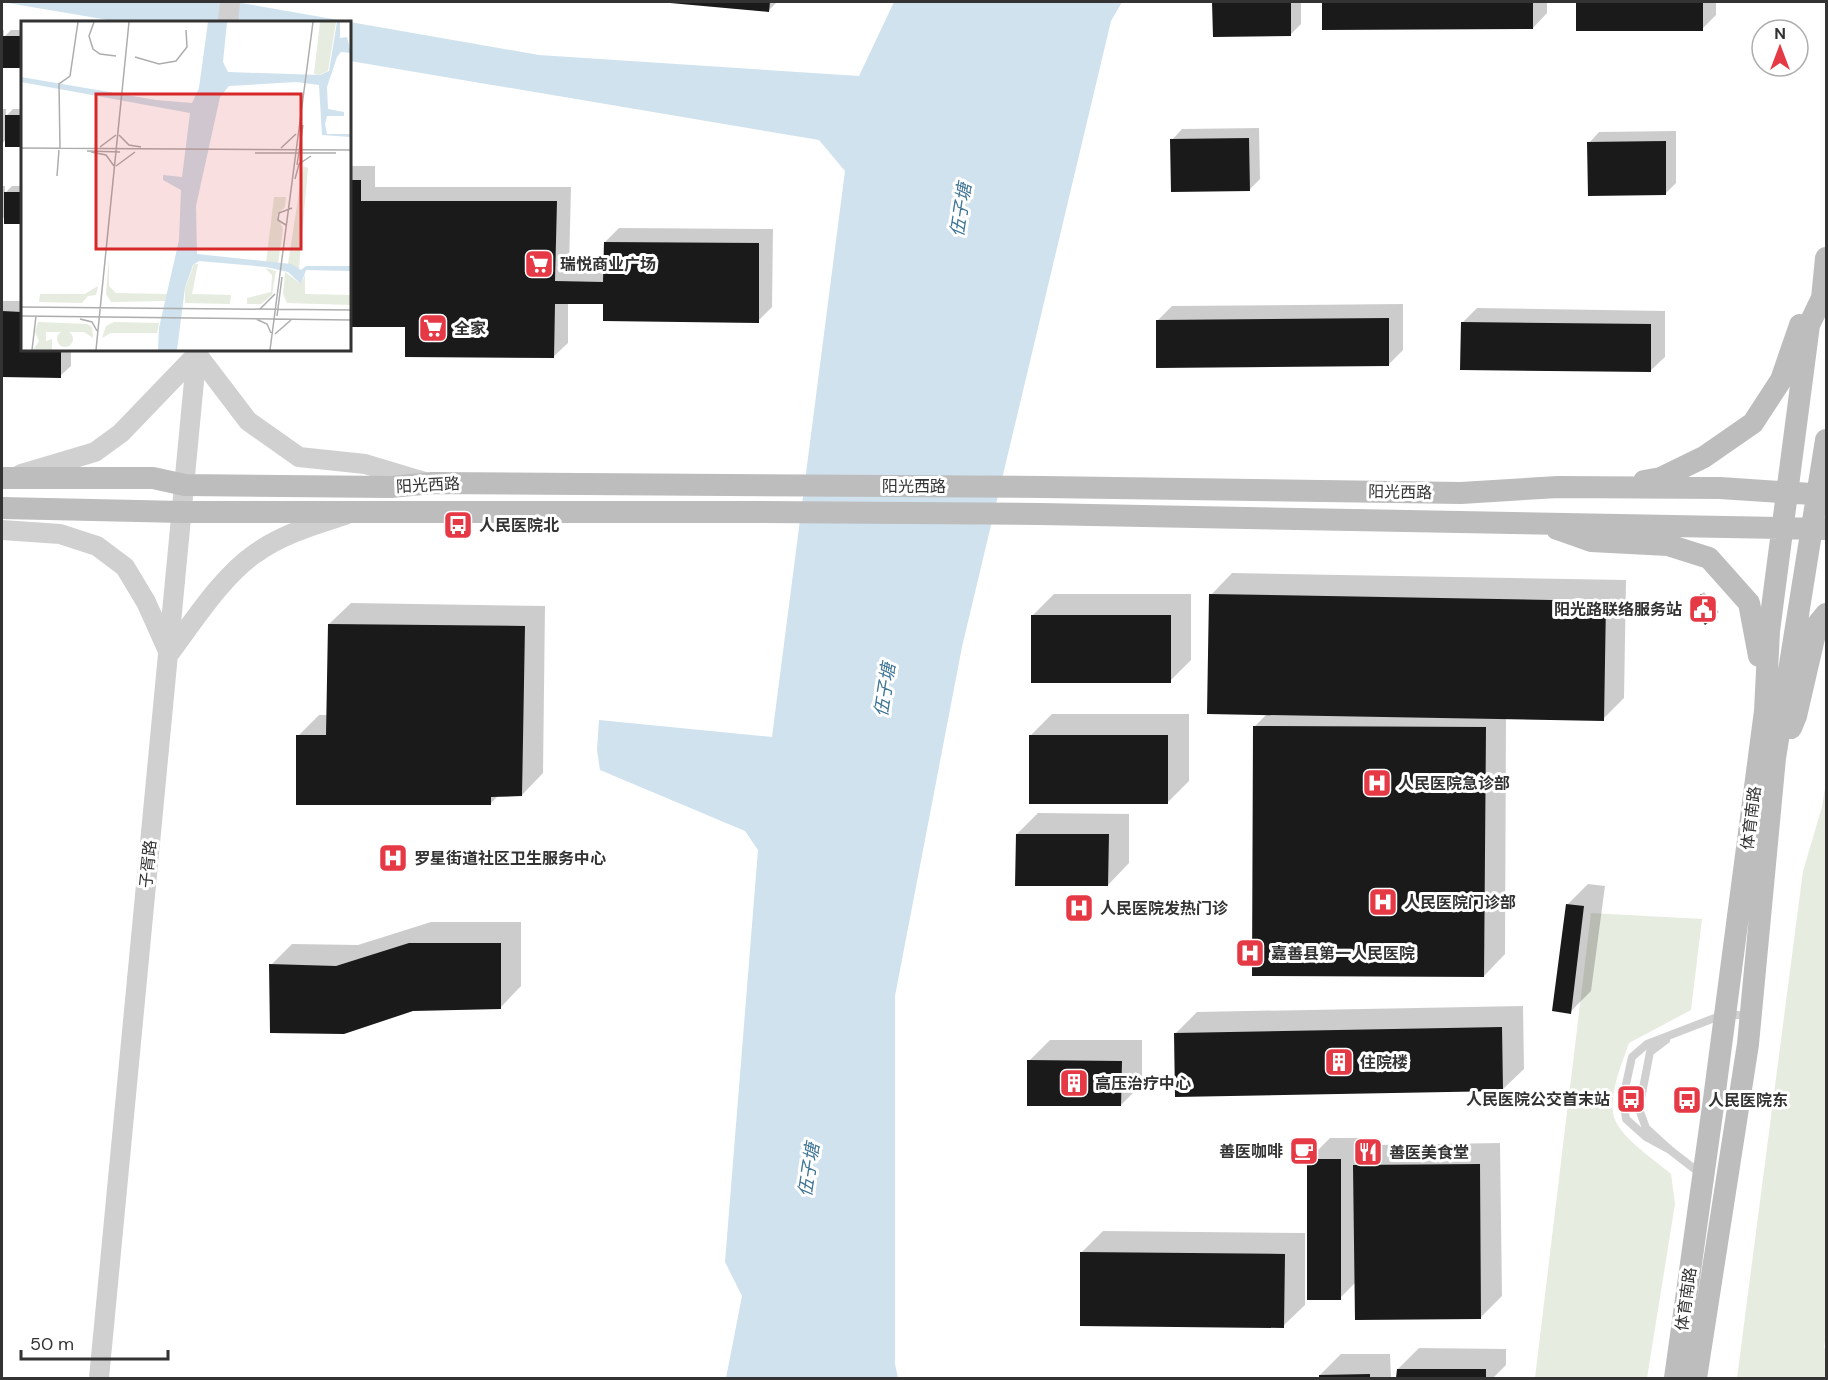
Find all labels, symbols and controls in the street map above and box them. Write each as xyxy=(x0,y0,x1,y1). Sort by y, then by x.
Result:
north arrow xyxy=(1750,18,1810,78)
inset map xyxy=(21,21,351,351)
text: N xyxy=(1774,23,1786,44)
water label: 伍子塘 xyxy=(945,178,978,239)
supermarket icon: 瑞悦商业广场 xyxy=(523,248,555,280)
place label: 瑞悦商业广场 xyxy=(560,254,656,275)
supermarket icon: 全家 xyxy=(417,312,449,344)
place label: 全家 xyxy=(454,318,486,339)
street label: 阳光西路 xyxy=(395,473,461,497)
street label: 阳光西路 xyxy=(882,476,946,497)
street label: 阳光西路 xyxy=(1368,481,1432,503)
bus stop icon: 人民医院北 xyxy=(442,509,474,541)
place label: 人民医院北 xyxy=(479,515,559,536)
public building icon: 阳光路联络服务站 xyxy=(1687,593,1719,625)
place label: 阳光路联络服务站 xyxy=(1554,599,1682,620)
water label: 伍子塘 xyxy=(869,658,902,719)
hospital icon: 人民医院急诊部 xyxy=(1361,767,1393,799)
place label: 人民医院急诊部 xyxy=(1398,773,1510,794)
street label: 体育南路 xyxy=(1737,785,1765,851)
street label: 子胥路 xyxy=(135,839,161,889)
hospital icon: 罗星街道社区卫生服务中心 xyxy=(377,842,409,874)
place label: 罗星街道社区卫生服务中心 xyxy=(414,848,606,869)
hospital icon: 人民医院门诊部 xyxy=(1367,886,1399,918)
hospital icon: 人民医院发热门诊 xyxy=(1063,892,1095,924)
place label: 人民医院门诊部 xyxy=(1404,892,1516,913)
place label: 人民医院发热门诊 xyxy=(1100,898,1229,919)
hospital icon: 嘉善县第一人民医院 xyxy=(1234,937,1266,969)
place label: 嘉善县第一人民医院 xyxy=(1271,943,1415,964)
building icon: 住院楼 xyxy=(1323,1046,1355,1078)
place label: 住院楼 xyxy=(1360,1052,1408,1073)
building icon: 高压治疗中心 xyxy=(1058,1067,1090,1099)
place label: 高压治疗中心 xyxy=(1095,1073,1191,1094)
bus stop icon: 人民医院公交首末站 xyxy=(1615,1083,1647,1115)
bus stop icon: 人民医院东 xyxy=(1671,1084,1703,1116)
place label: 人民医院公交首末站 xyxy=(1466,1089,1610,1110)
place label: 人民医院东 xyxy=(1708,1090,1788,1111)
cafe icon: 善医咖啡 xyxy=(1288,1135,1320,1167)
restaurant icon: 善医美食堂 xyxy=(1352,1136,1384,1168)
water label: 伍子塘 xyxy=(793,1138,826,1199)
place label: 善医咖啡 xyxy=(1219,1141,1283,1162)
place label: 善医美食堂 xyxy=(1389,1142,1469,1163)
street label: 体育南路 xyxy=(1671,1266,1701,1332)
scale bar xyxy=(21,1323,168,1361)
text: 50 m xyxy=(30,1332,74,1356)

